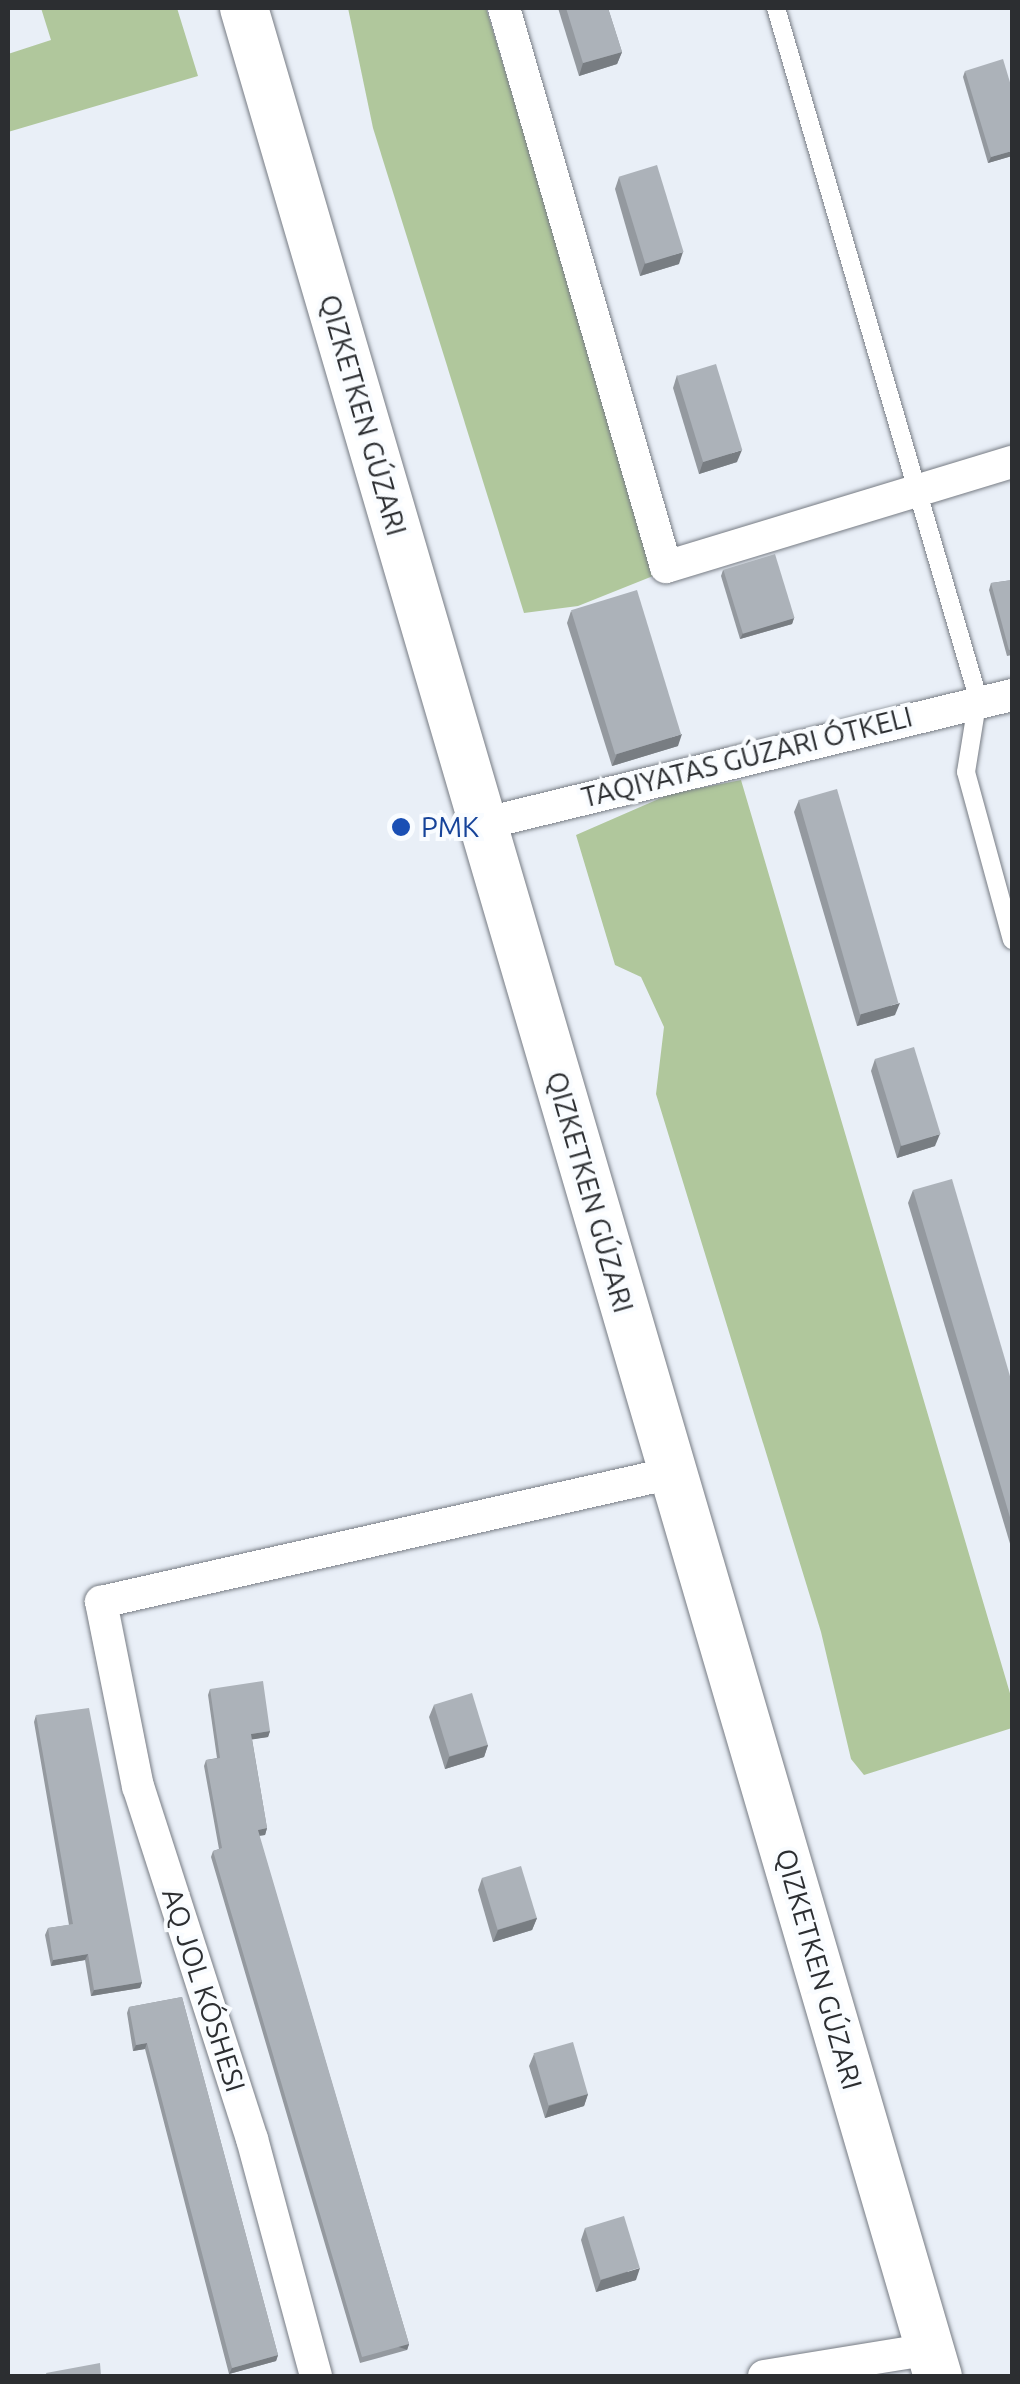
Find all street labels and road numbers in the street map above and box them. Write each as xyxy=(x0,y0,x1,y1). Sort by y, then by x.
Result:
street label: QIZKETKEN GÚZARI xyxy=(313,291,413,539)
street label: TAQIYATAS GÚZARI ÓTKELI xyxy=(578,700,916,814)
street label: QIZKETKEN GÚZARI xyxy=(540,1068,640,1316)
street label: QIZKETKEN GÚZARI xyxy=(769,1845,869,2093)
street label: AQ JOL KÓSHESI xyxy=(155,1884,253,2096)

